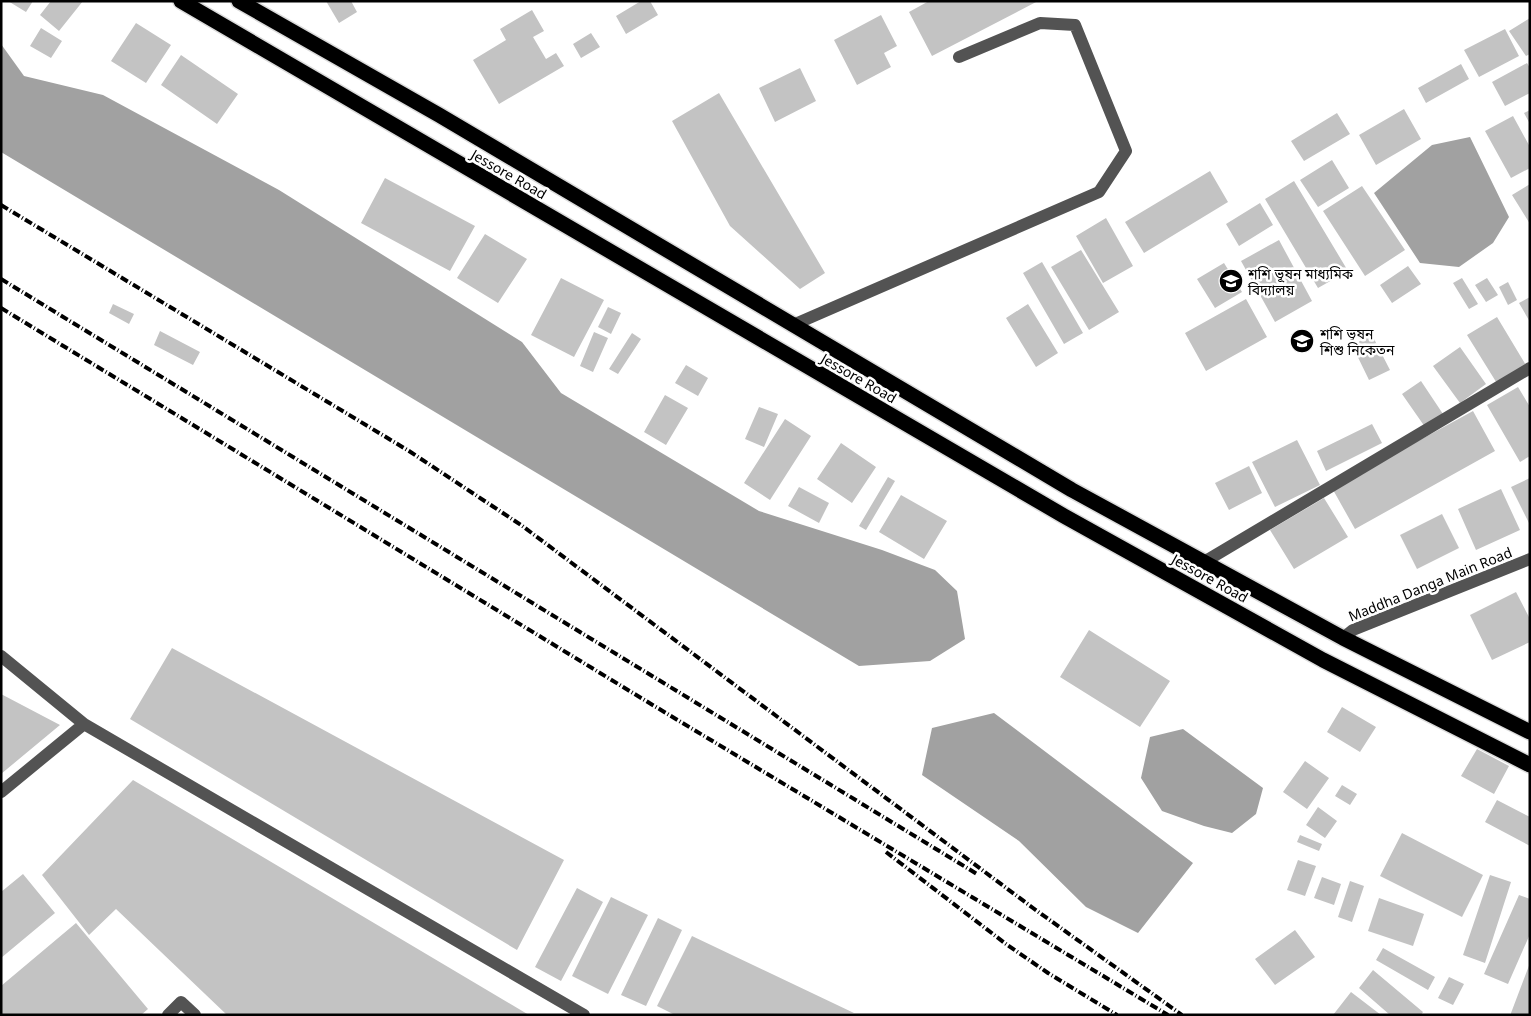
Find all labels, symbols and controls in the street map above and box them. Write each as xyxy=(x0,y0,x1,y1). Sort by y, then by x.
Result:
street label: Jessore Road xyxy=(466,144,550,203)
place label: শশি ভূষন মাধ্যমিক বিদ্যালয় xyxy=(1247,264,1354,299)
school or university icon: শশি ভূষন মাধ্যমিক বিদ্যালয় xyxy=(1218,268,1244,294)
place label: শশি ভূষন শিশু নিকেতন xyxy=(1319,324,1395,359)
school or university icon: শশি ভূষন শিশু নিকেতন xyxy=(1289,328,1315,354)
street label: Jessore Road xyxy=(816,348,900,407)
street label: Maddha Danga Main Road xyxy=(1345,542,1515,626)
street label: Jessore Road xyxy=(1167,548,1251,607)

